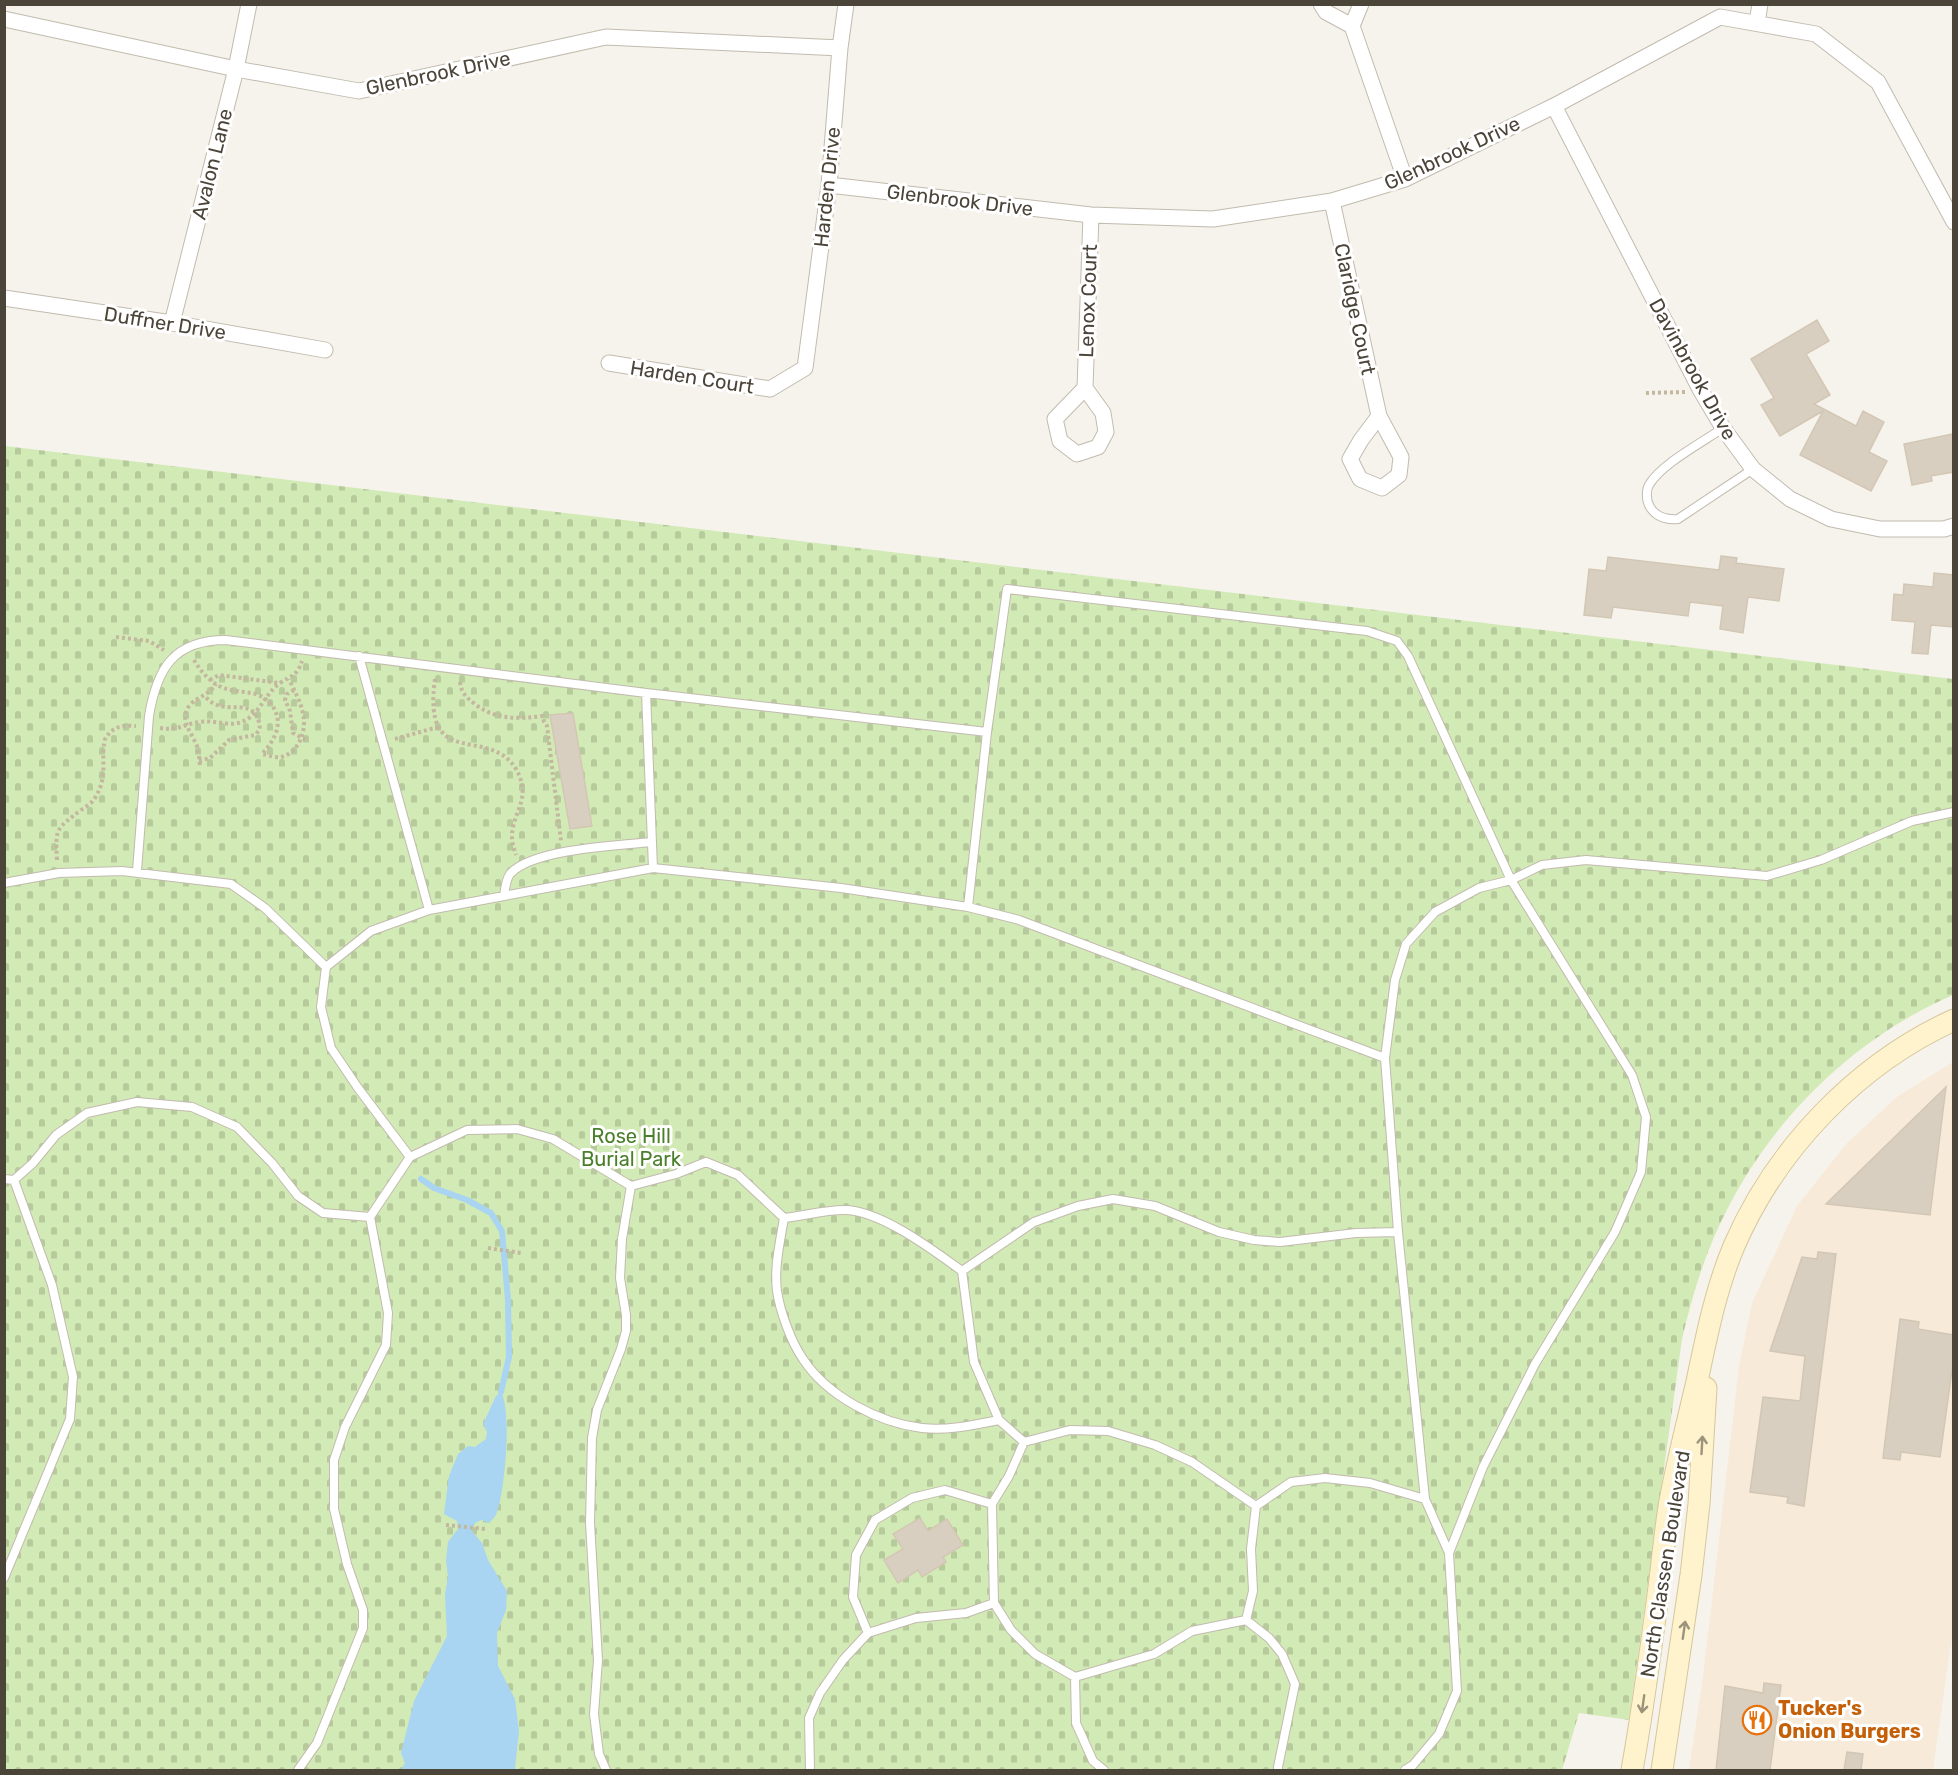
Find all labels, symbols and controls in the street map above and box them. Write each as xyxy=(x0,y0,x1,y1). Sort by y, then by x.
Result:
street label: Glenbrook Drive xyxy=(364,46,512,100)
street label: Avalon Lane xyxy=(187,106,237,222)
street label: Glenbrook Drive xyxy=(1380,111,1524,195)
street label: Harden Drive xyxy=(809,126,845,248)
street label: Glenbrook Drive xyxy=(885,179,1035,221)
street label: Claridge Court xyxy=(1329,241,1381,377)
street label: Lenox Court xyxy=(1074,244,1102,358)
street label: Davinbrook Drive xyxy=(1644,294,1742,444)
street label: Duffner Drive xyxy=(102,302,228,344)
street label: Harden Court xyxy=(628,355,756,399)
park label: Rose Hill Burial Park xyxy=(581,1124,682,1171)
one-way arrow xyxy=(1697,1436,1708,1456)
street label: North Classen Boulevard xyxy=(1635,1449,1695,1679)
one-way arrow xyxy=(1678,1620,1689,1640)
one-way arrow xyxy=(1638,1694,1649,1714)
place label: Tucker's Onion Burgers xyxy=(1778,1696,1921,1743)
restaurant icon: Tucker's Onion Burgers xyxy=(1741,1704,1773,1736)

